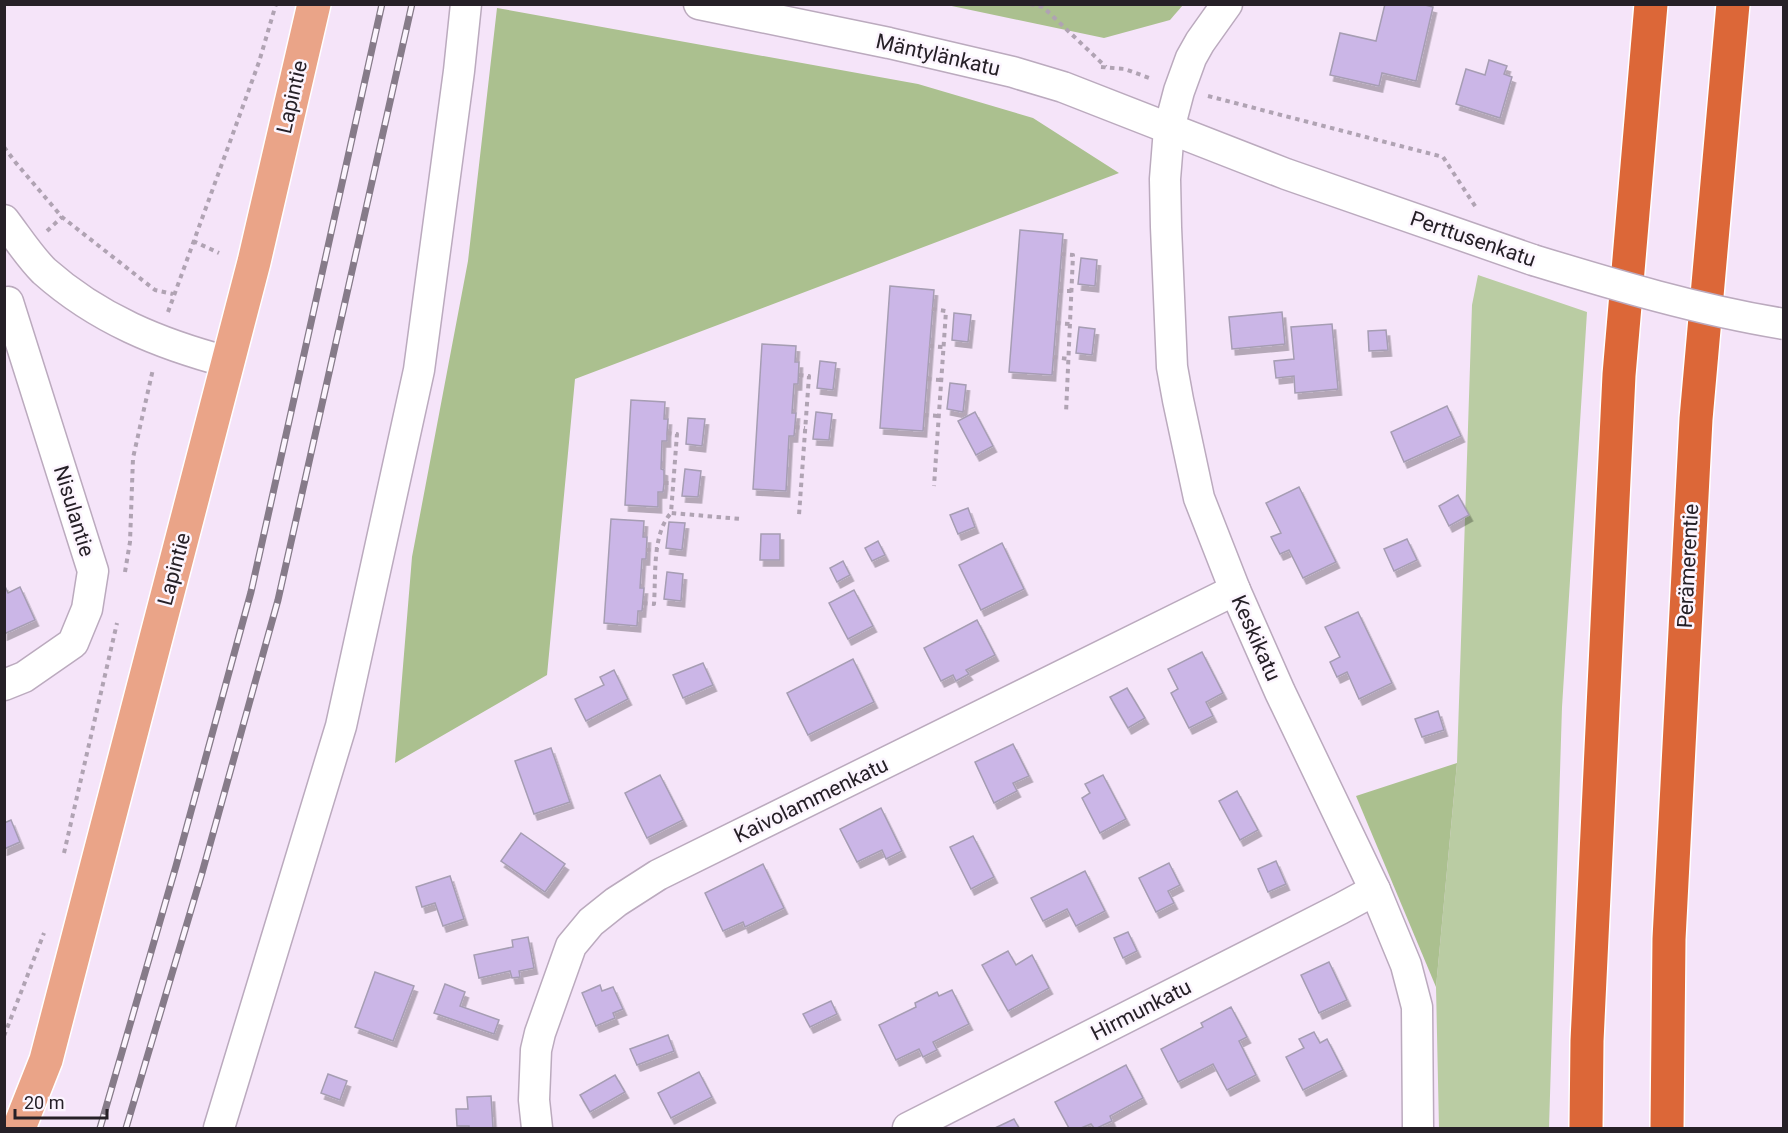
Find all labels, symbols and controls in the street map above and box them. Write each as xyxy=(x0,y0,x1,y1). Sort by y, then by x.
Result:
street label: Mäntylänkatu xyxy=(874,29,1002,81)
street label: Lapintie xyxy=(272,58,312,136)
street label: Perttusenkatu xyxy=(1407,206,1539,272)
street label: Nisulantie xyxy=(49,463,99,559)
street label: Perämerentie xyxy=(1673,503,1703,629)
street label: Lapintie xyxy=(153,530,195,608)
street label: Keskikatu xyxy=(1226,591,1286,685)
street label: Kaivolammenkatu xyxy=(730,752,892,848)
street label: Hirmunkatu xyxy=(1087,974,1195,1046)
scale bar xyxy=(15,1082,106,1120)
text: 20 m xyxy=(24,1092,64,1113)

